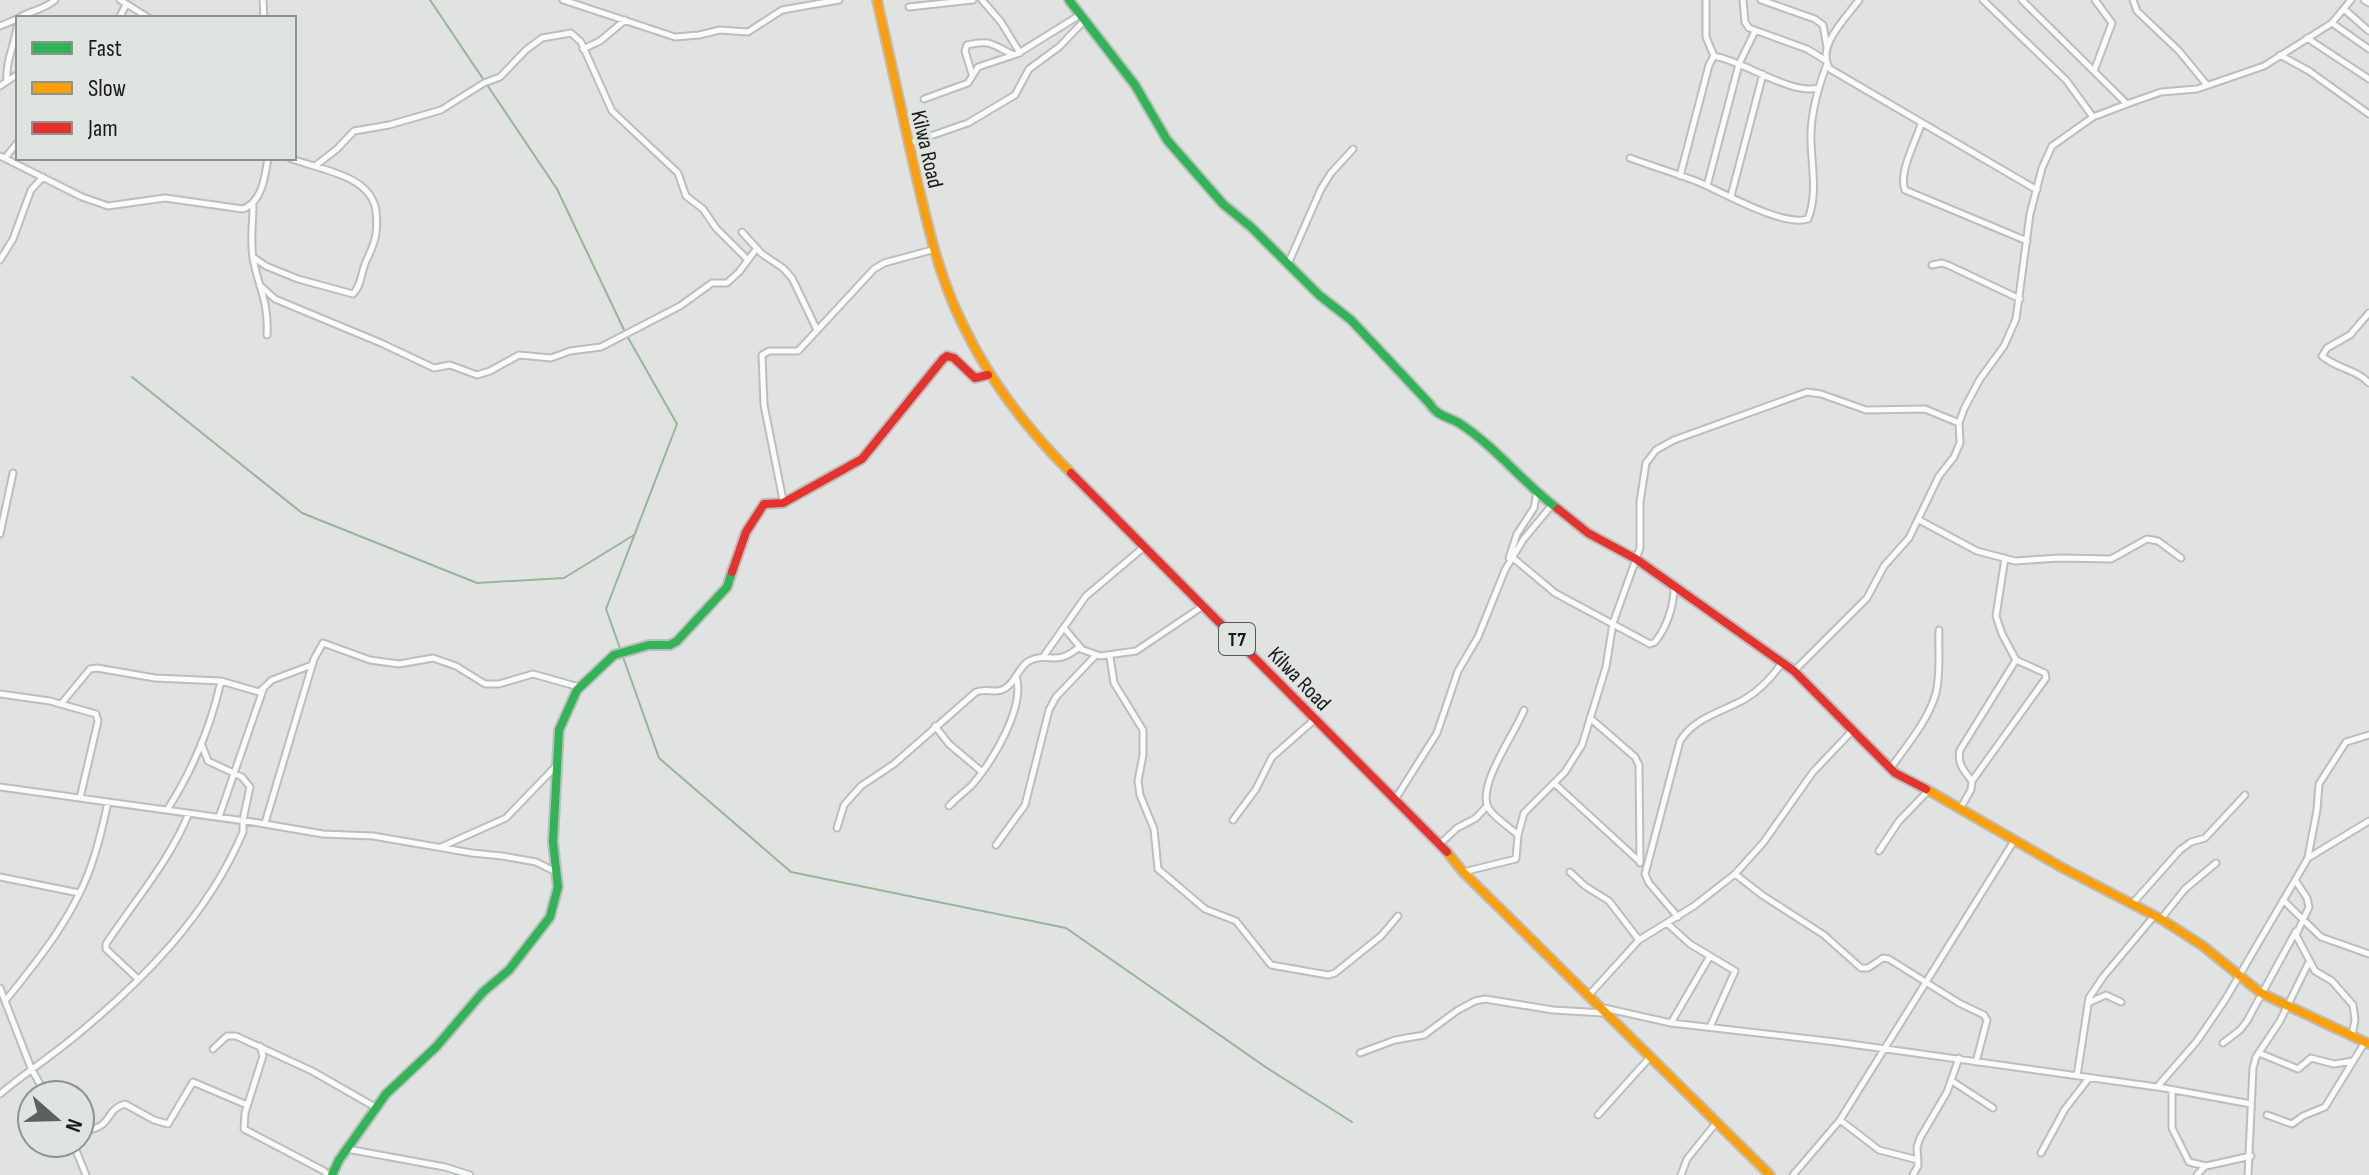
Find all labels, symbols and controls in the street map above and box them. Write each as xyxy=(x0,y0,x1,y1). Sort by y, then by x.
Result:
legend xyxy=(16,16,296,160)
text: Fast xyxy=(88,34,122,63)
text: Slow xyxy=(88,74,126,103)
street label: Kilwa Road xyxy=(905,108,949,191)
text: Jam xyxy=(87,114,118,143)
road number: T7 xyxy=(1219,623,1255,655)
street label: Kilwa Road xyxy=(1262,641,1336,717)
north arrow xyxy=(16,1079,96,1159)
text: N xyxy=(59,1115,88,1135)

